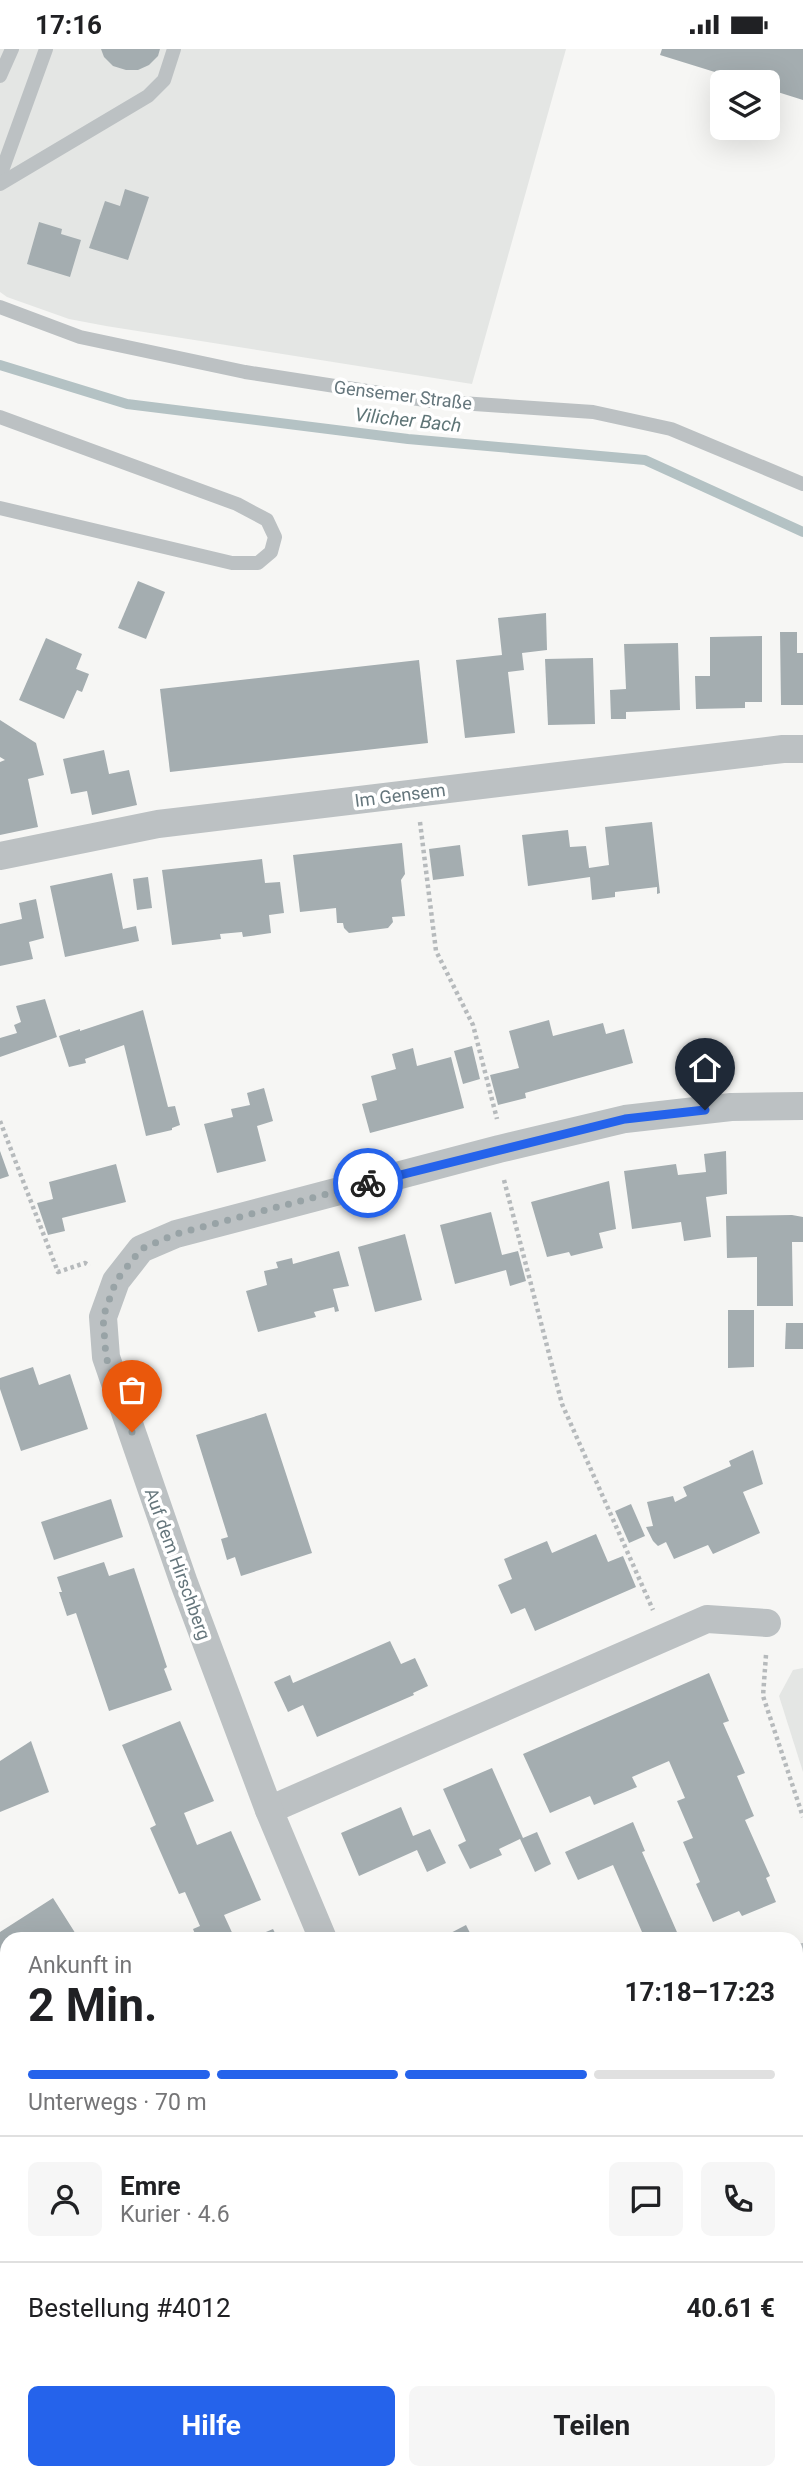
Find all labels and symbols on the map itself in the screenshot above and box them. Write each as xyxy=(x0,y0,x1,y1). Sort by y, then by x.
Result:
street label: Gensemer Straße xyxy=(333,376,473,414)
water label: Vilicher Bach xyxy=(354,403,462,437)
street label: Im Gensem xyxy=(353,779,447,811)
pin xyxy=(675,1038,735,1110)
courier xyxy=(333,1148,403,1218)
pin xyxy=(102,1360,162,1432)
street label: Auf dem Hirschberg xyxy=(141,1485,215,1643)

